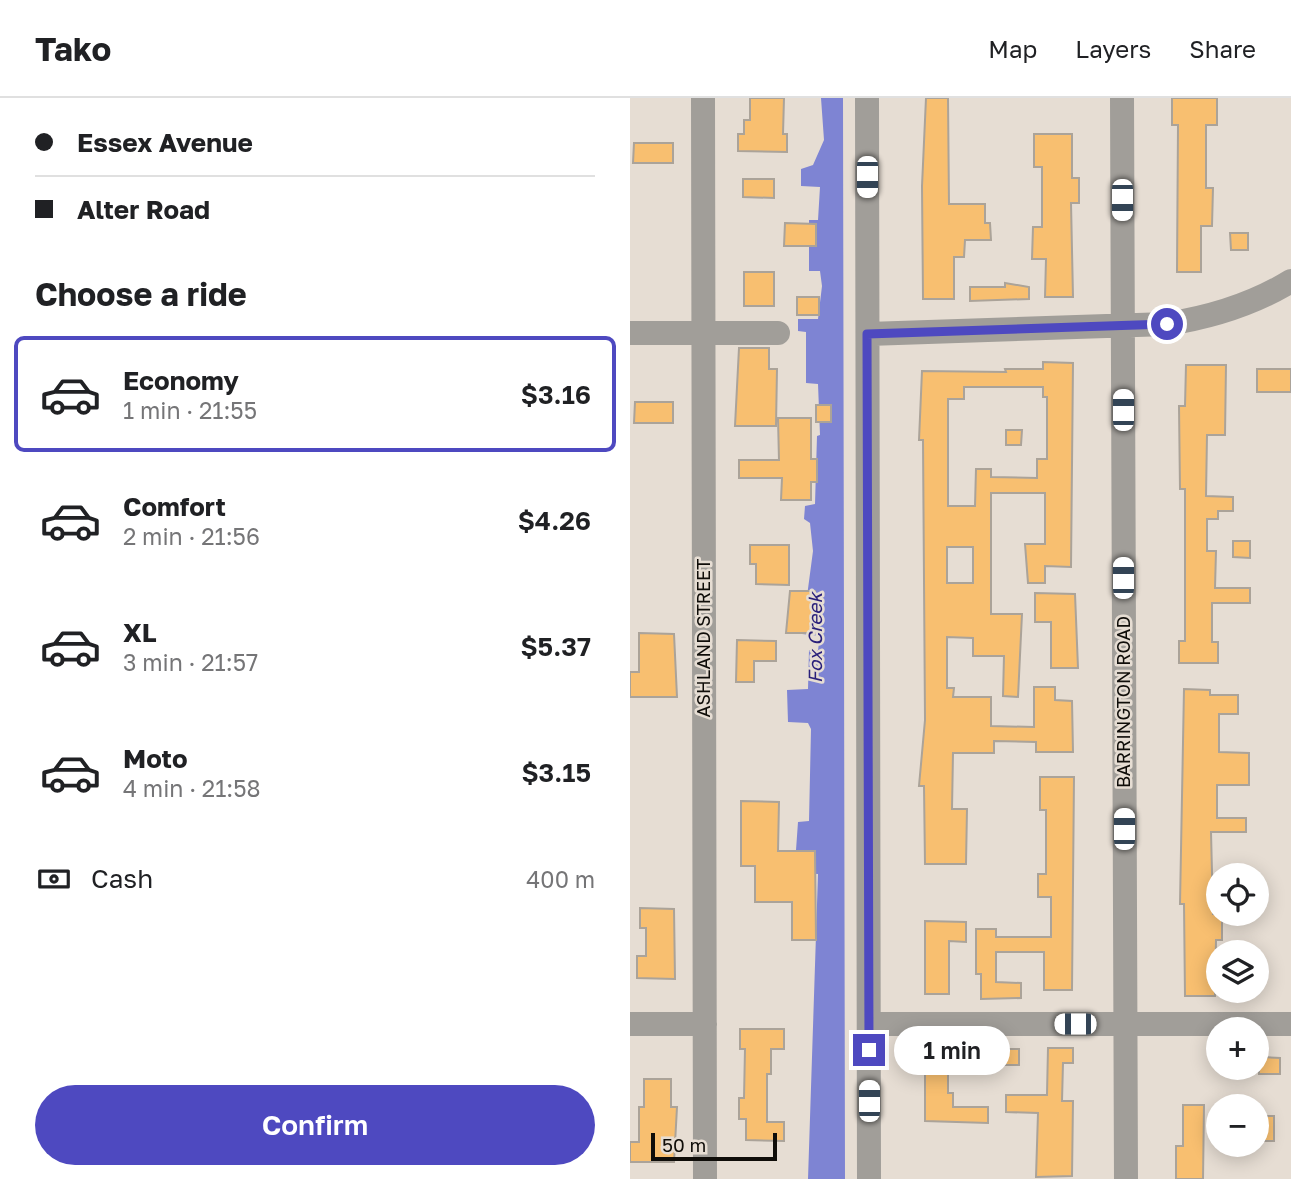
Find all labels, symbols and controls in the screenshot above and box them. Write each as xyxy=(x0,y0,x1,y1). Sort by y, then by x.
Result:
text: Tako xyxy=(35,29,111,68)
text: Map xyxy=(988,34,1037,63)
text: Layers xyxy=(1075,34,1151,63)
text: Share xyxy=(1189,34,1256,63)
text: Essex Avenue xyxy=(77,127,253,158)
car xyxy=(857,156,878,198)
car xyxy=(1112,179,1133,221)
text: Alter Road xyxy=(77,194,210,225)
text: Choose a ride xyxy=(35,275,247,313)
route start xyxy=(1151,308,1183,340)
icon: car xyxy=(39,363,102,426)
text: Economy xyxy=(123,365,239,396)
text: $3.16 xyxy=(521,379,591,410)
car xyxy=(1113,389,1134,431)
text: 1 min · 21:55 xyxy=(123,396,257,424)
icon: car xyxy=(39,489,102,552)
text: Comfort xyxy=(123,491,226,522)
text: $4.26 xyxy=(518,505,591,536)
text: 2 min · 21:56 xyxy=(123,522,260,550)
car xyxy=(1113,557,1134,599)
street label: ASHLAND STREET xyxy=(692,559,714,717)
water label: Fox Creek xyxy=(803,591,826,683)
icon: car xyxy=(39,615,102,678)
street label: BARRINGTON ROAD xyxy=(1112,616,1134,788)
text: XL xyxy=(123,617,157,648)
text: $5.37 xyxy=(520,631,591,662)
text: 3 min · 21:57 xyxy=(123,648,258,676)
icon: car xyxy=(39,741,102,804)
text: Moto xyxy=(123,743,188,774)
text: $3.15 xyxy=(521,757,591,788)
text: 4 min · 21:58 xyxy=(123,774,261,802)
car xyxy=(1114,808,1135,850)
icon: cash xyxy=(35,860,73,898)
text: Cash xyxy=(91,863,153,894)
map controls xyxy=(1206,863,1269,1157)
button: locate xyxy=(1206,863,1269,926)
text: 400 m xyxy=(526,865,595,893)
button: layers xyxy=(1206,940,1269,1003)
car xyxy=(1055,1014,1097,1035)
button: + xyxy=(1206,1017,1269,1080)
callout: 1 min xyxy=(894,1026,1009,1074)
route end xyxy=(853,1034,885,1066)
text: 1 min xyxy=(923,1036,981,1064)
car xyxy=(859,1080,880,1122)
button: Confirm xyxy=(35,1085,595,1165)
button: − xyxy=(1206,1094,1269,1157)
scale bar xyxy=(651,1130,777,1162)
text: 50 m xyxy=(662,1133,706,1156)

